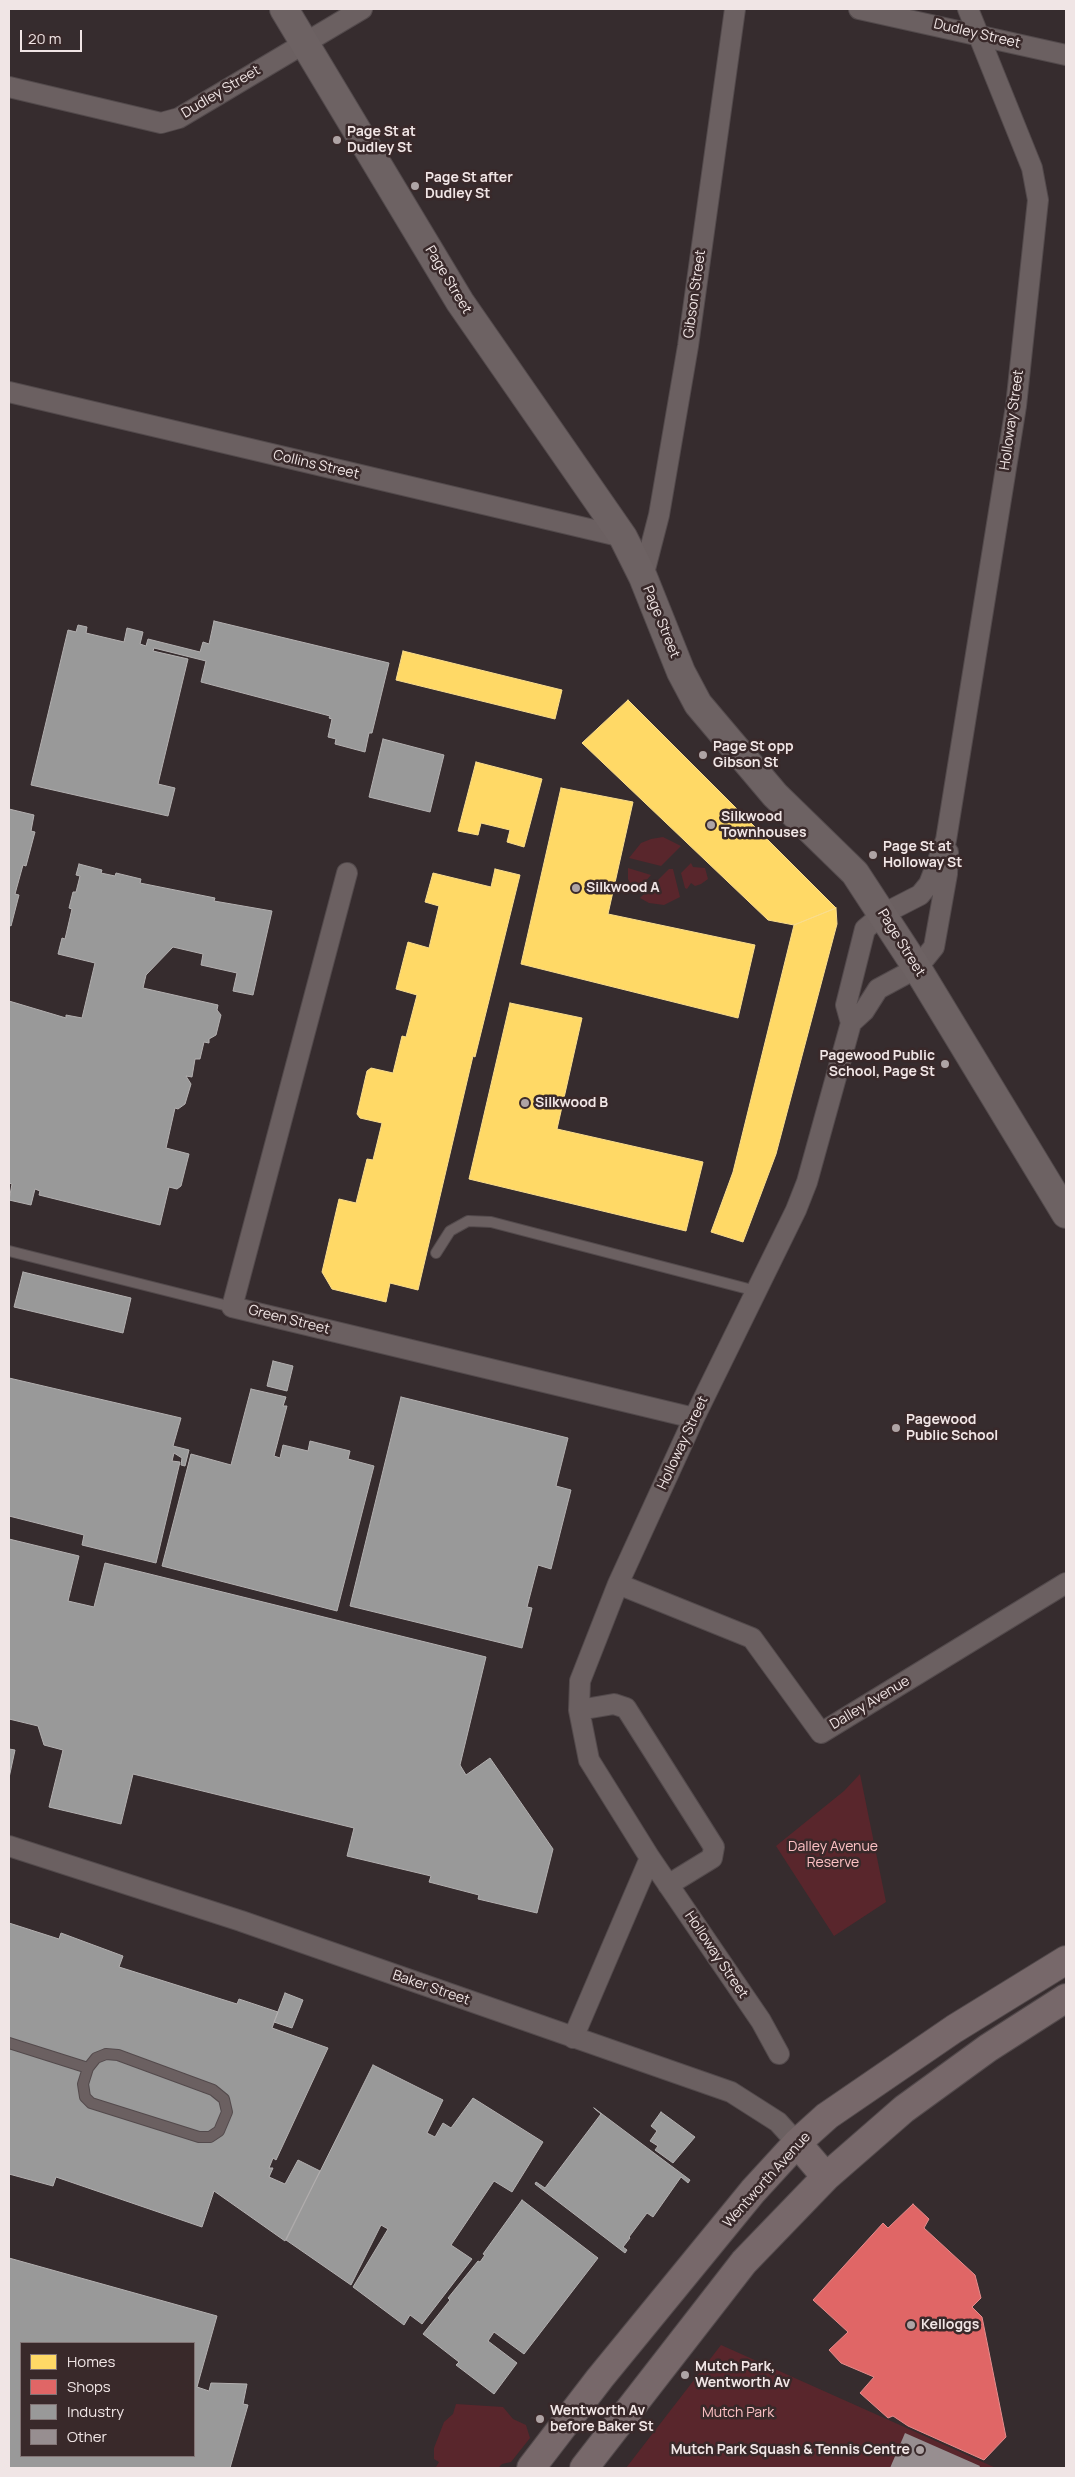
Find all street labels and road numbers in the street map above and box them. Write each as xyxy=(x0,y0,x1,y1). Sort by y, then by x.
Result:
street label: Dudley Street xyxy=(932,16,1022,52)
street label: Dudley Street xyxy=(179,62,263,122)
street label: Page Street xyxy=(421,243,475,317)
street label: Gibson Street xyxy=(680,249,710,339)
street label: Holloway Street xyxy=(997,369,1027,471)
street label: Collins Street xyxy=(271,447,361,483)
street label: Page Street xyxy=(639,583,683,661)
street label: Page Street xyxy=(874,906,928,980)
street label: Green Street xyxy=(247,1302,331,1338)
street label: Holloway Street xyxy=(654,1394,712,1492)
street label: Dalley Avenue xyxy=(827,1673,913,1733)
street label: Holloway Street xyxy=(681,1908,751,2002)
street label: Baker Street xyxy=(390,1967,472,2009)
street label: Wentworth Avenue xyxy=(720,2129,814,2231)

